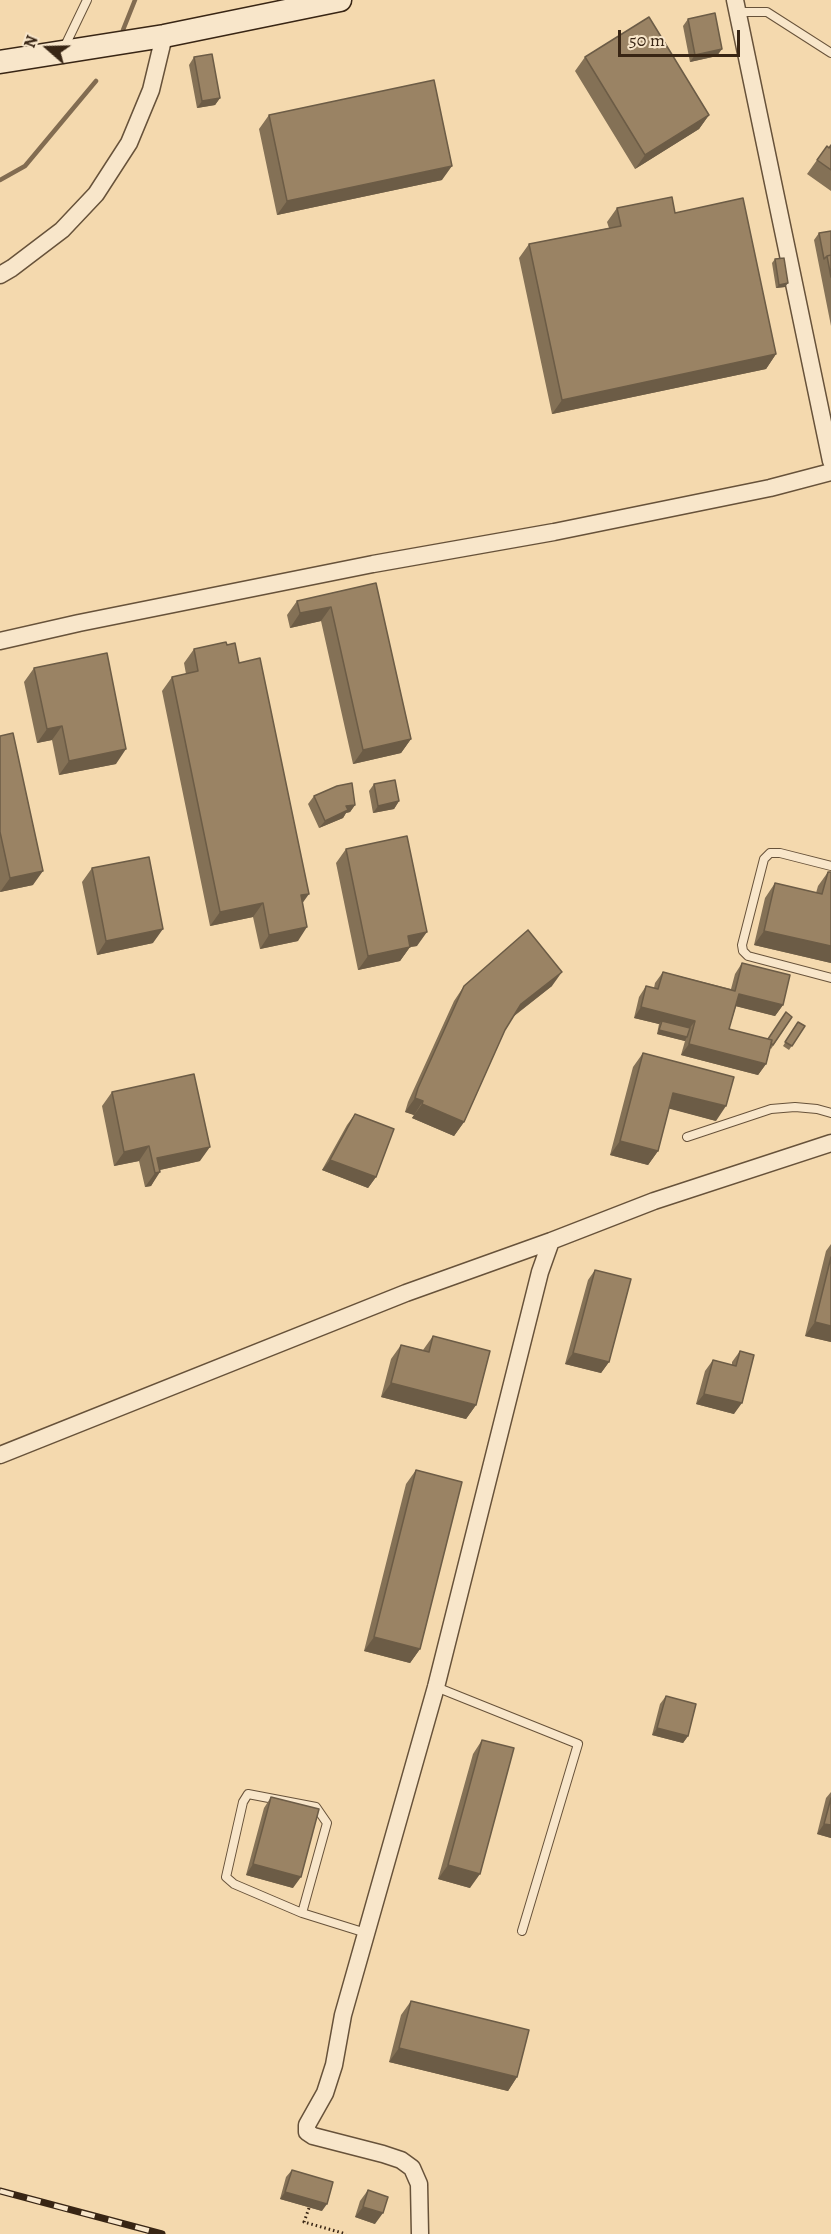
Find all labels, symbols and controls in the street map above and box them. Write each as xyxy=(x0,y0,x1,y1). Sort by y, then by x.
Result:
north arrow xyxy=(18,18,78,78)
scale bar xyxy=(621,18,742,56)
text: 50 m xyxy=(629,28,665,52)
text: N xyxy=(19,33,43,51)

